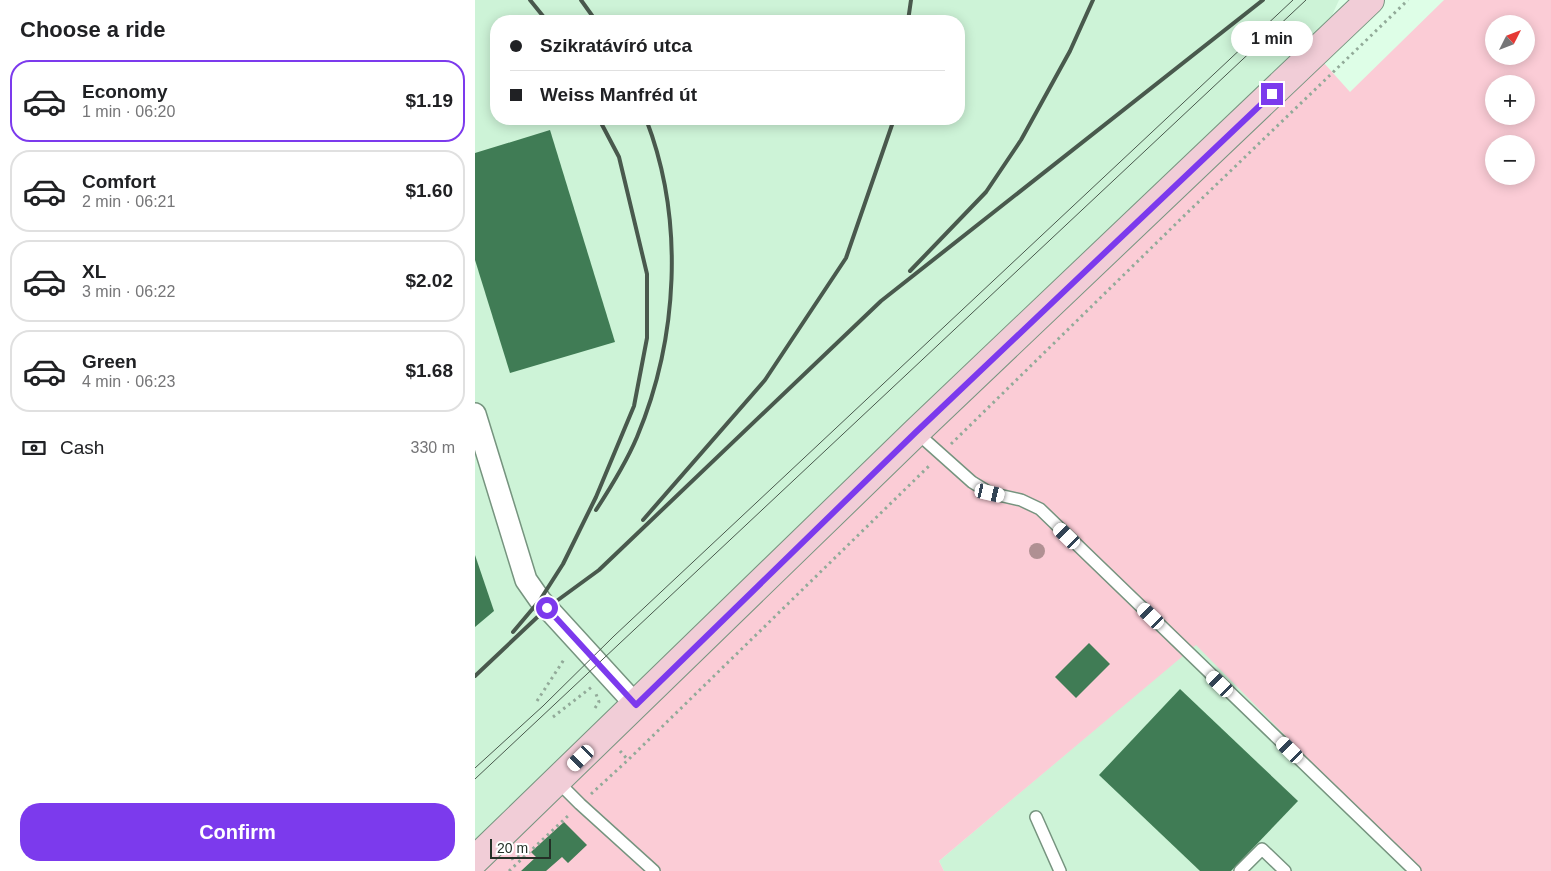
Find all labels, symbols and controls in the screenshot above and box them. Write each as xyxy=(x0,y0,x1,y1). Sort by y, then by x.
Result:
north arrow xyxy=(1485,15,1535,65)
map controls xyxy=(1485,15,1535,185)
text: Choose a ride xyxy=(20,17,165,42)
callout: 1 min xyxy=(1231,22,1313,56)
text: 1 min xyxy=(1251,30,1293,47)
text: Szikratávíró utca xyxy=(540,35,692,56)
button: + xyxy=(1485,75,1535,125)
icon: car xyxy=(22,79,67,124)
text: Economy xyxy=(82,81,168,102)
route end xyxy=(1261,83,1283,105)
text: Weiss Manfréd út xyxy=(540,84,697,105)
text: $1.19 xyxy=(405,90,453,111)
text: 1 min · 06:20 xyxy=(82,103,175,120)
button: − xyxy=(1485,135,1535,185)
icon: car xyxy=(22,169,67,214)
text: Comfort xyxy=(82,171,156,192)
text: $1.60 xyxy=(405,180,453,201)
text: 2 min · 06:21 xyxy=(82,193,175,210)
icon: car xyxy=(22,259,67,304)
text: XL xyxy=(82,261,106,282)
text: $2.02 xyxy=(405,270,453,291)
text: 3 min · 06:22 xyxy=(82,283,175,300)
icon: car xyxy=(22,349,67,394)
text: Green xyxy=(82,351,137,372)
text: $1.68 xyxy=(405,360,453,381)
text: 4 min · 06:23 xyxy=(82,373,175,390)
icon: cash xyxy=(20,434,48,462)
text: Cash xyxy=(60,437,104,458)
text: 330 m xyxy=(411,439,455,456)
car xyxy=(973,482,1006,504)
car xyxy=(1051,520,1083,552)
route start xyxy=(536,597,558,619)
car xyxy=(1135,600,1167,632)
car xyxy=(1204,668,1236,700)
car xyxy=(1274,734,1306,766)
car xyxy=(564,742,597,774)
button: Confirm xyxy=(20,803,455,861)
scale bar xyxy=(490,836,551,859)
text: 20 m xyxy=(497,840,528,856)

